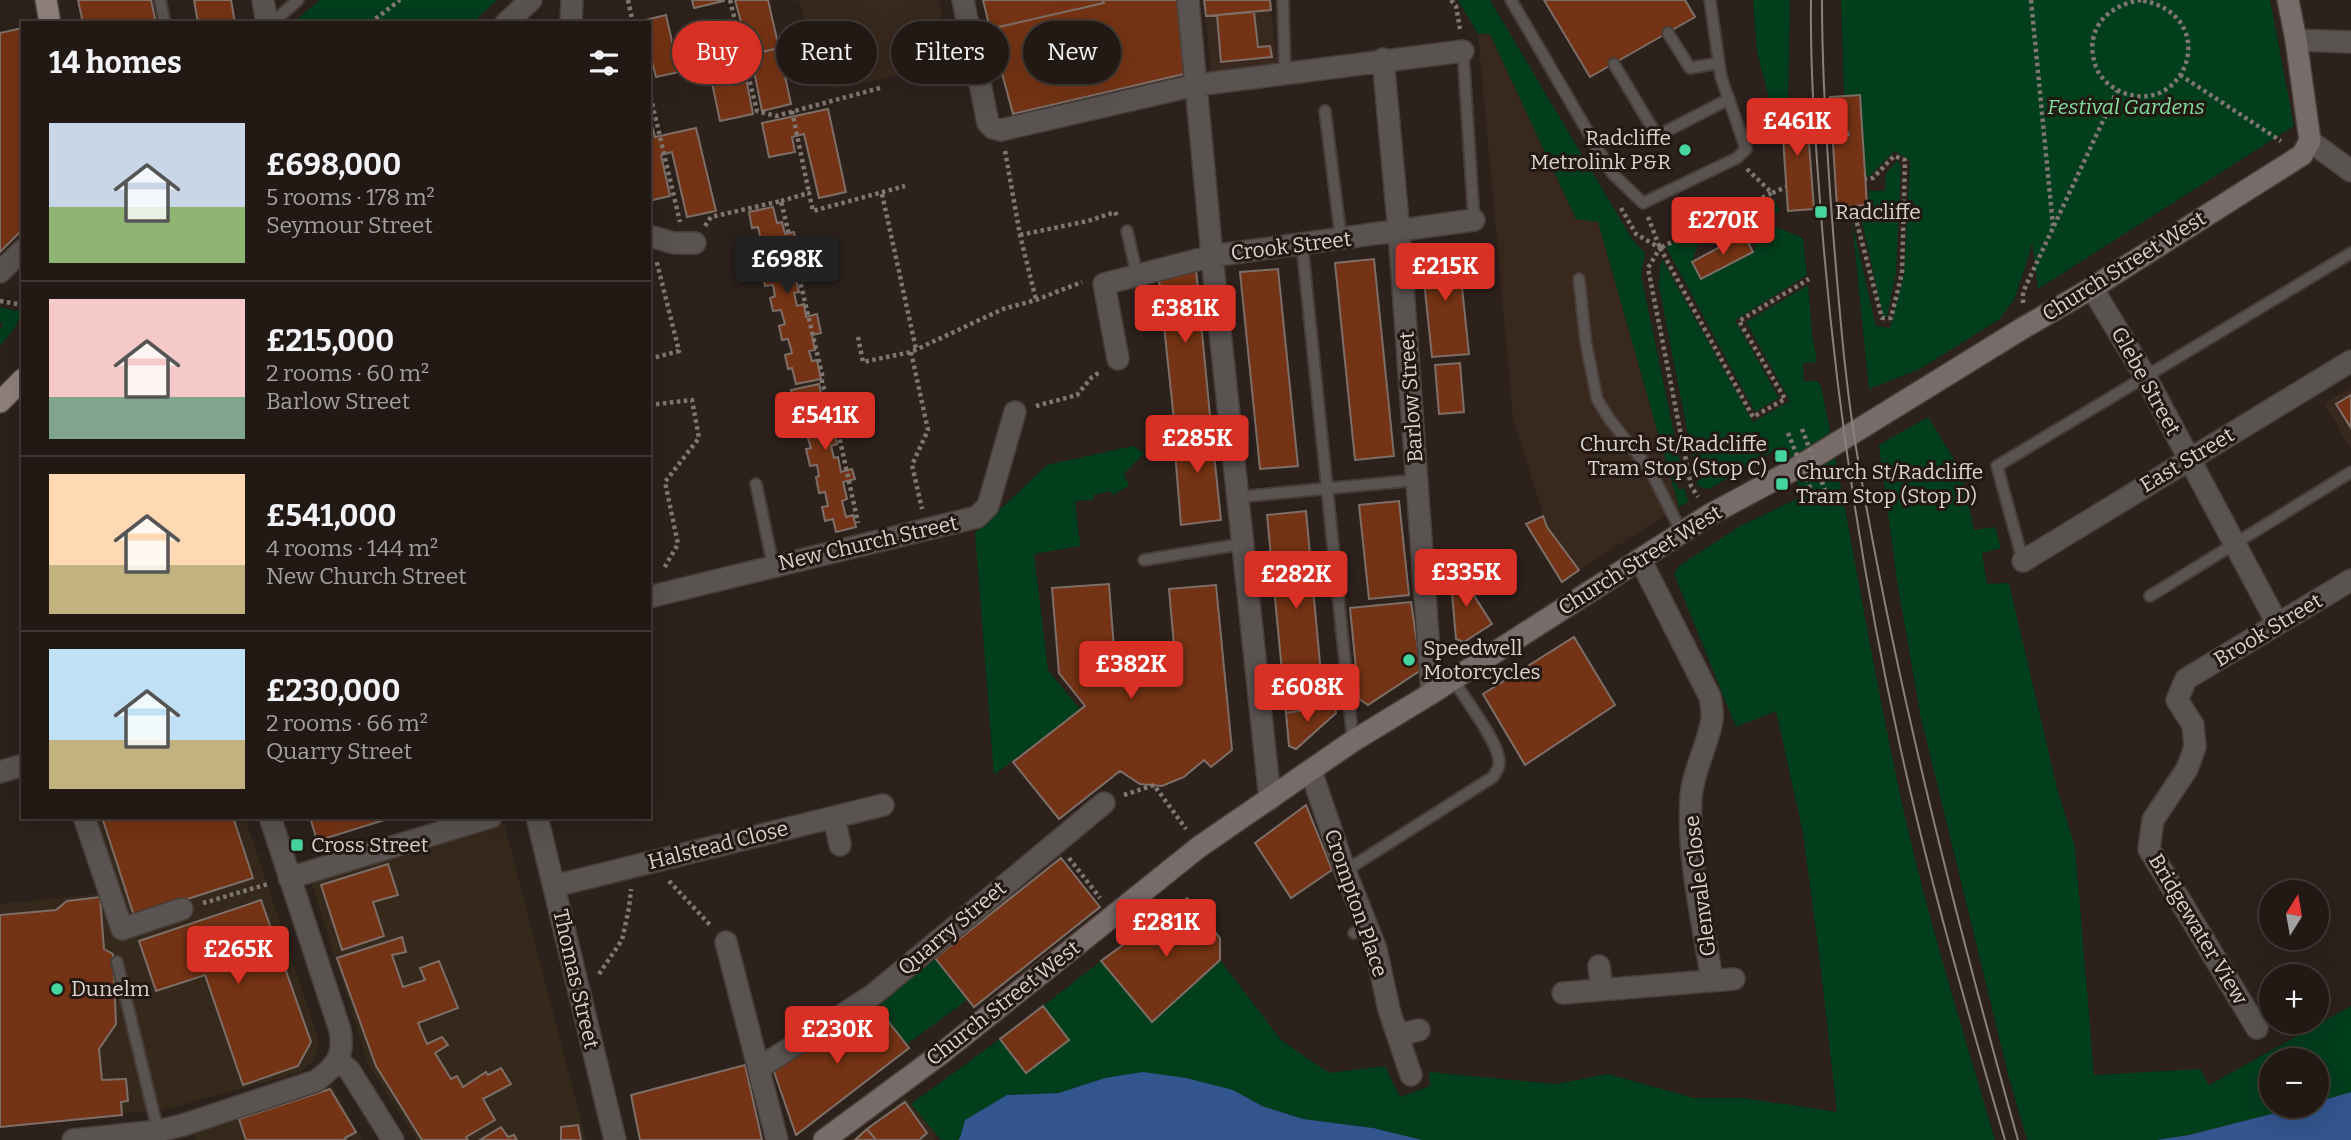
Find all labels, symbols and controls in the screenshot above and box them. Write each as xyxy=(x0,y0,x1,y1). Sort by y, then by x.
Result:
chip: Buy xyxy=(672,21,762,84)
chip: Rent xyxy=(776,21,877,84)
chip: Filters xyxy=(891,21,1009,84)
chip: New xyxy=(1023,21,1121,84)
icon: filters xyxy=(585,44,623,82)
text: 14 homes xyxy=(49,45,182,81)
park label: Festival Gardens xyxy=(2047,94,2205,120)
pin: £461K xyxy=(1748,99,1846,158)
text: £461K xyxy=(1763,107,1831,135)
place label: Radcliffe Metrolink P&R xyxy=(1530,125,1671,175)
marker: Radcliffe Metrolink P&R xyxy=(1677,142,1693,158)
text: £698,000 xyxy=(266,147,401,183)
icon: home xyxy=(105,151,189,235)
text: 5 rooms · 178 m² xyxy=(266,183,435,211)
pin: £270K xyxy=(1674,198,1772,257)
place label: Radcliffe xyxy=(1835,199,1921,225)
marker: Radcliffe xyxy=(1813,204,1829,220)
street label: Church Street West xyxy=(2037,205,2211,327)
text: £270K xyxy=(1688,206,1758,234)
text: Seymour Street xyxy=(266,211,433,239)
street label: Crook Street xyxy=(1229,226,1353,266)
pin: £698K xyxy=(738,236,836,296)
pin: £215K xyxy=(1396,244,1494,303)
text: £698K xyxy=(751,245,823,273)
text: £215K xyxy=(1412,252,1478,280)
pin: £381K xyxy=(1136,286,1234,345)
text: £381K xyxy=(1151,294,1219,322)
street label: Glebe Street xyxy=(2106,322,2187,440)
text: £215,000 xyxy=(266,323,394,359)
icon: home xyxy=(105,327,189,411)
street label: Barlow Street xyxy=(1393,330,1429,463)
text: 2 rooms · 60 m² xyxy=(266,359,429,387)
text: Barlow Street xyxy=(266,387,410,415)
pin: £541K xyxy=(776,392,874,452)
text: £541K xyxy=(791,401,859,429)
pin: £285K xyxy=(1148,416,1246,475)
street label: East Street xyxy=(2135,422,2239,498)
text: £285K xyxy=(1162,424,1232,452)
place label: Church St/Radcliffe Tram Stop (Stop C) xyxy=(1580,431,1767,481)
marker: Church St/Radcliffe Tram Stop (Stop C) xyxy=(1773,448,1789,464)
place label: Church St/Radcliffe Tram Stop (Stop D) xyxy=(1796,459,1983,509)
marker: Church St/Radcliffe Tram Stop (Stop D) xyxy=(1774,476,1790,492)
text: £541,000 xyxy=(266,498,397,534)
street label: Church Street West xyxy=(1553,499,1727,621)
icon: home xyxy=(105,502,189,586)
street label: New Church Street xyxy=(776,510,961,576)
text: 4 rooms · 144 m² xyxy=(266,534,438,562)
pin: £335K xyxy=(1417,550,1515,609)
pin: £282K xyxy=(1247,552,1345,611)
text: £335K xyxy=(1431,558,1501,586)
text: £282K xyxy=(1260,560,1332,588)
text: New Church Street xyxy=(266,562,467,590)
street label: Brook Street xyxy=(2209,587,2327,672)
place label: Speedwell Motorcycles xyxy=(1423,635,1541,685)
pin: £382K xyxy=(1082,642,1180,701)
text: £382K xyxy=(1095,650,1167,678)
marker: Speedwell Motorcycles xyxy=(1401,652,1417,668)
pin: £608K xyxy=(1258,664,1356,724)
text: £230,000 xyxy=(266,673,400,709)
text: £608K xyxy=(1270,673,1344,701)
icon: home xyxy=(105,677,189,761)
text: 2 rooms · 66 m² xyxy=(266,709,428,737)
text: Quarry Street xyxy=(266,737,412,765)
street label: Glenvale Close xyxy=(1678,814,1722,958)
street label: Halstead Close xyxy=(645,815,791,875)
street label: Crompton Place xyxy=(1319,826,1393,980)
place label: Cross Street xyxy=(311,832,429,858)
marker: Cross Street xyxy=(289,837,305,853)
street label: Bridgewater View xyxy=(2143,849,2253,1009)
street label: Quarry Street xyxy=(893,875,1012,981)
north arrow xyxy=(2259,880,2329,950)
map controls xyxy=(2259,880,2329,1118)
pin: £281K xyxy=(1117,900,1215,959)
street label: Thomas Street xyxy=(547,907,605,1052)
text: £281K xyxy=(1132,908,1200,936)
pin: £265K xyxy=(189,926,287,986)
text: £265K xyxy=(203,935,273,963)
street label: Church Street West xyxy=(921,935,1085,1071)
button: + xyxy=(2259,964,2329,1034)
place label: Dunelm xyxy=(71,976,150,1002)
marker: Dunelm xyxy=(49,981,65,997)
pin: £230K xyxy=(788,1006,886,1066)
text: £230K xyxy=(801,1015,873,1043)
button: − xyxy=(2259,1048,2329,1118)

